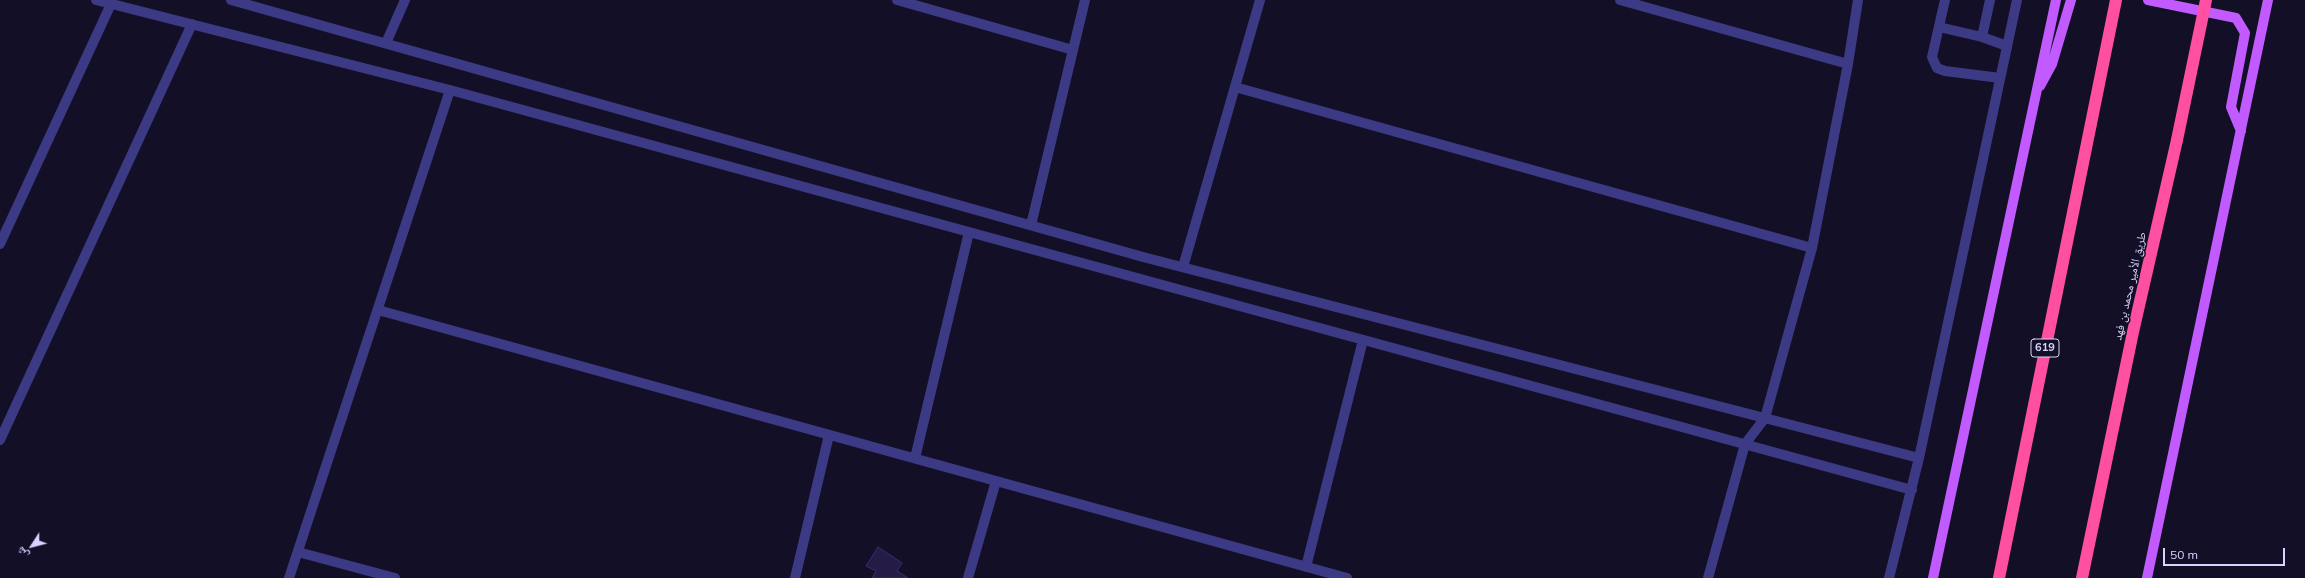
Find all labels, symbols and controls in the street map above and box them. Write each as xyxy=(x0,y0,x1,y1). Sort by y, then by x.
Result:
street label: طريق الأمير محمد بن فهد xyxy=(2111,231,2149,341)
road number: 619 xyxy=(2031,339,2059,357)
north arrow xyxy=(12,526,52,566)
scale bar xyxy=(2165,540,2287,566)
text: ش xyxy=(13,544,31,562)
text: 50 m xyxy=(2170,547,2198,562)

